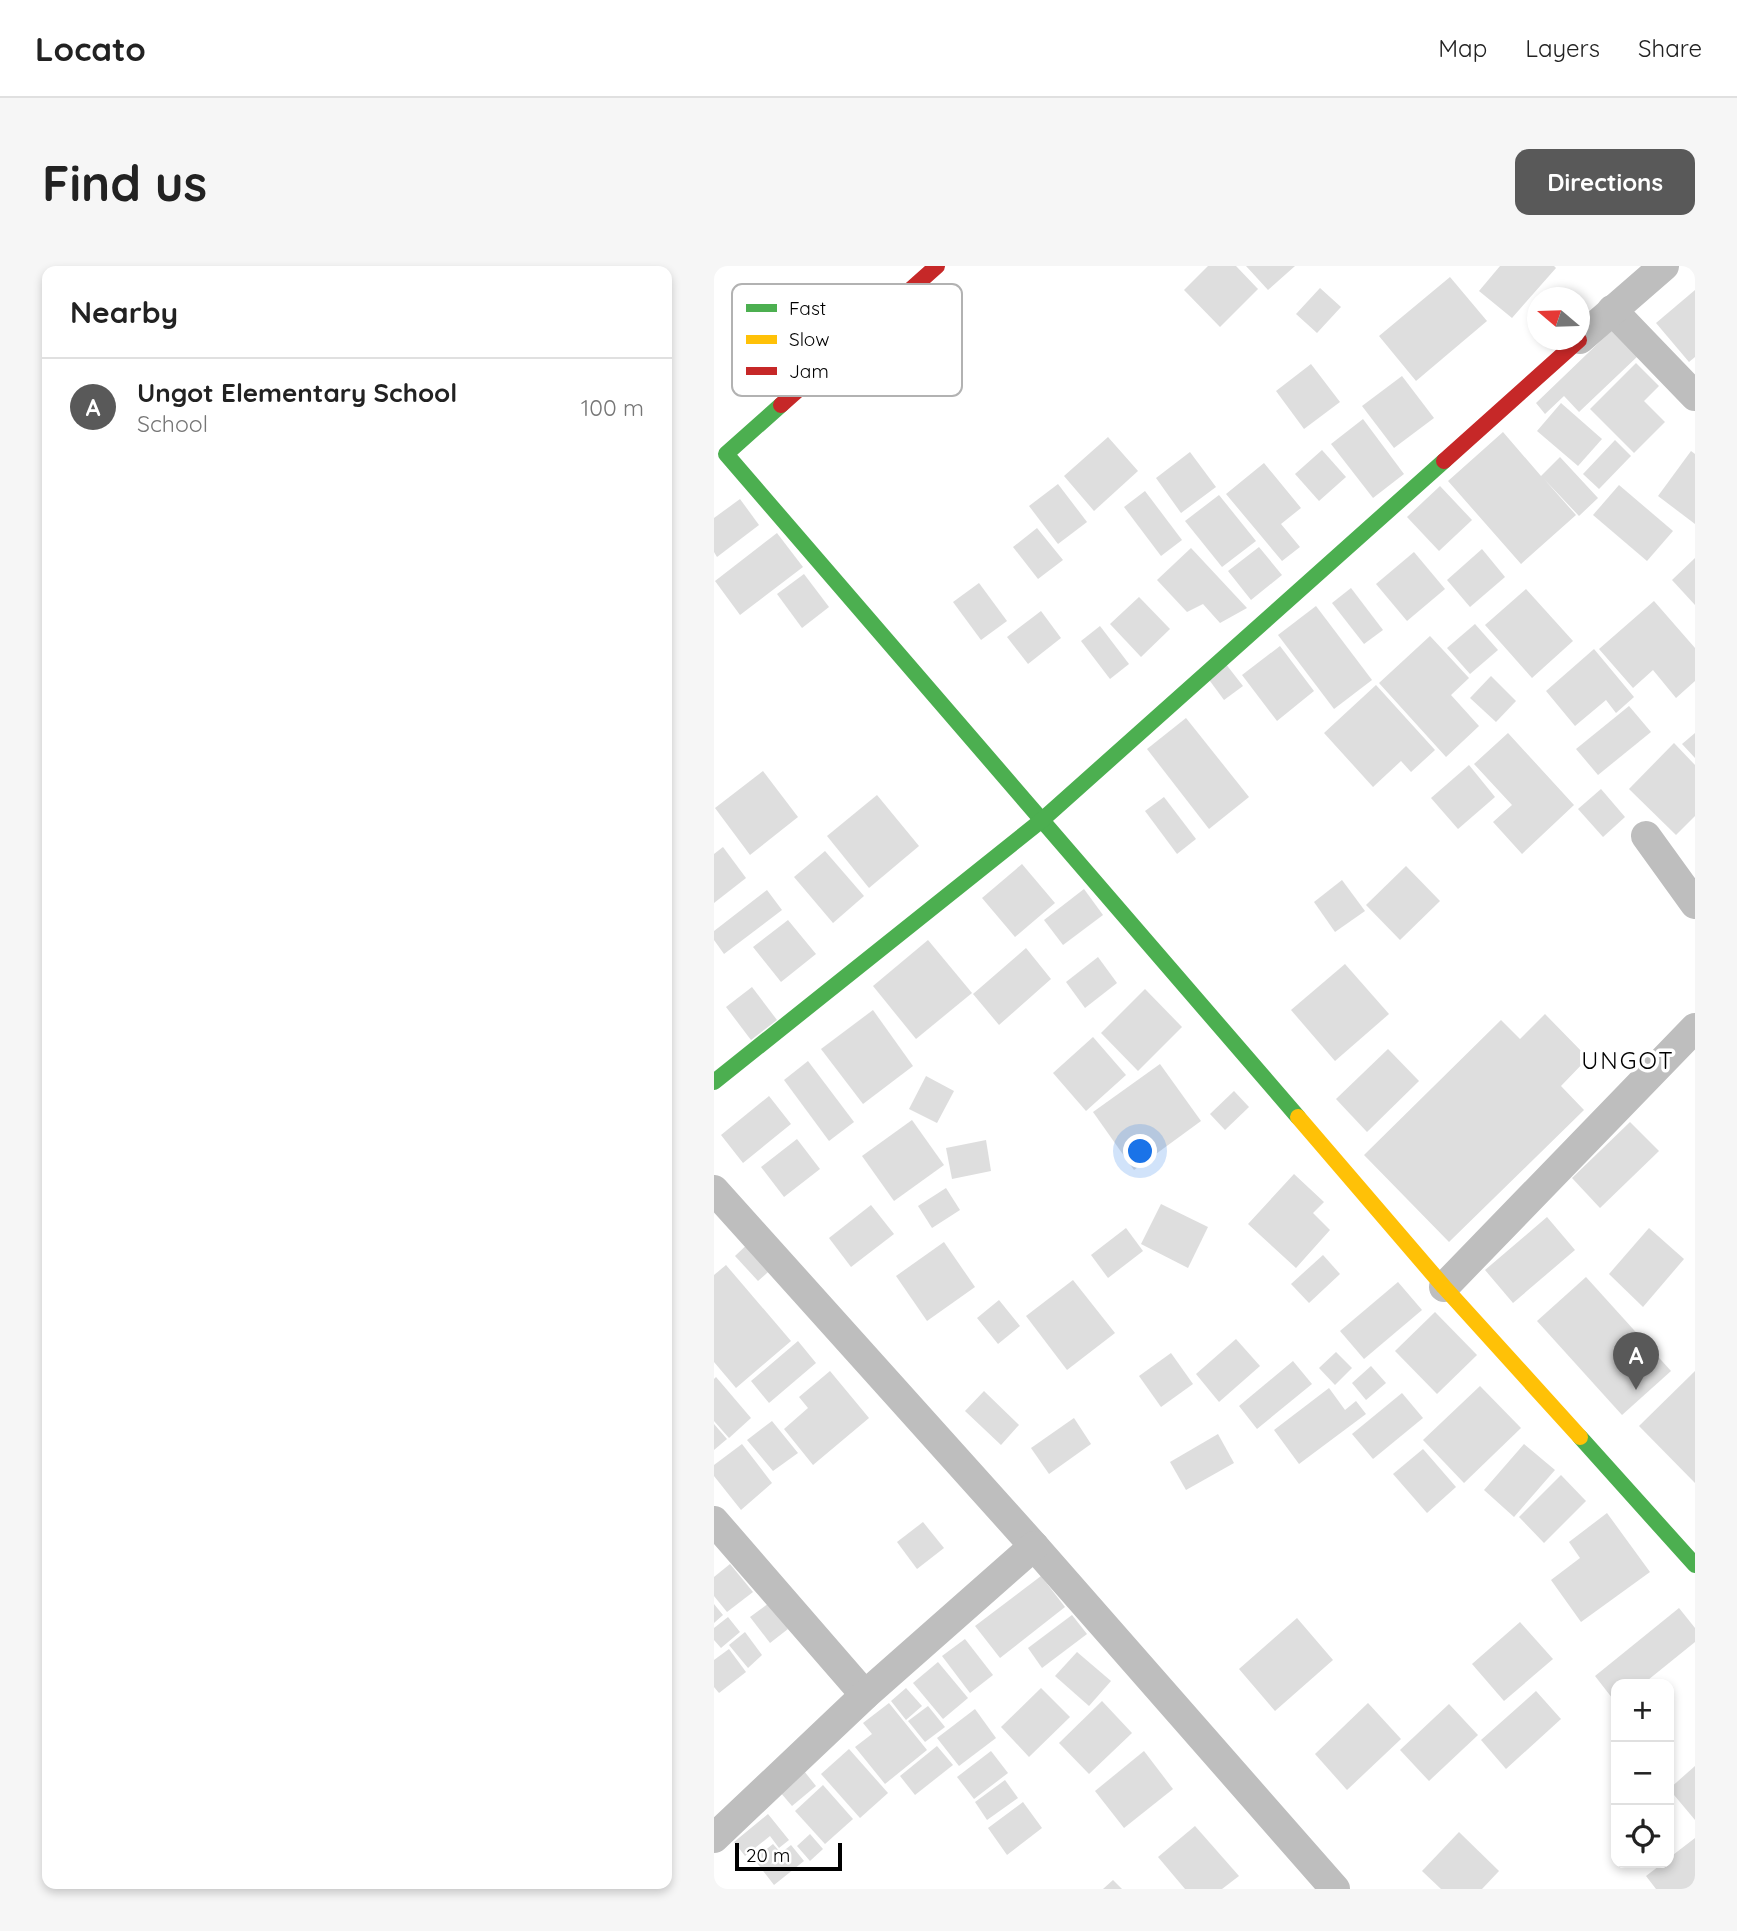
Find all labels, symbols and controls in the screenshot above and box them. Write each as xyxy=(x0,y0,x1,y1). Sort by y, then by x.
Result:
text: Locato xyxy=(35,28,146,69)
text: Map xyxy=(1438,33,1487,63)
text: Layers xyxy=(1525,33,1600,63)
text: Share xyxy=(1638,33,1702,63)
button: Directions xyxy=(1515,149,1695,215)
text: Find us xyxy=(42,152,207,213)
legend xyxy=(732,284,962,396)
north arrow xyxy=(1527,287,1590,350)
text: Nearby xyxy=(70,293,178,331)
text: Fast xyxy=(789,296,826,320)
text: Slow xyxy=(789,327,830,351)
text: Jam xyxy=(789,359,829,383)
text: Ungot Elementary School xyxy=(137,376,457,409)
text: A xyxy=(86,393,100,422)
text: 100 m xyxy=(581,393,644,422)
text: School xyxy=(137,409,208,438)
district label: UNGOT xyxy=(1581,1045,1675,1075)
your location xyxy=(1123,1134,1157,1168)
pin: A xyxy=(1613,1332,1659,1390)
map controls xyxy=(1611,1679,1674,1868)
button: + xyxy=(1611,1679,1674,1742)
button: − xyxy=(1611,1742,1674,1805)
button: locate xyxy=(1611,1805,1674,1868)
scale bar xyxy=(735,1840,842,1872)
text: 20 m xyxy=(746,1843,790,1867)

